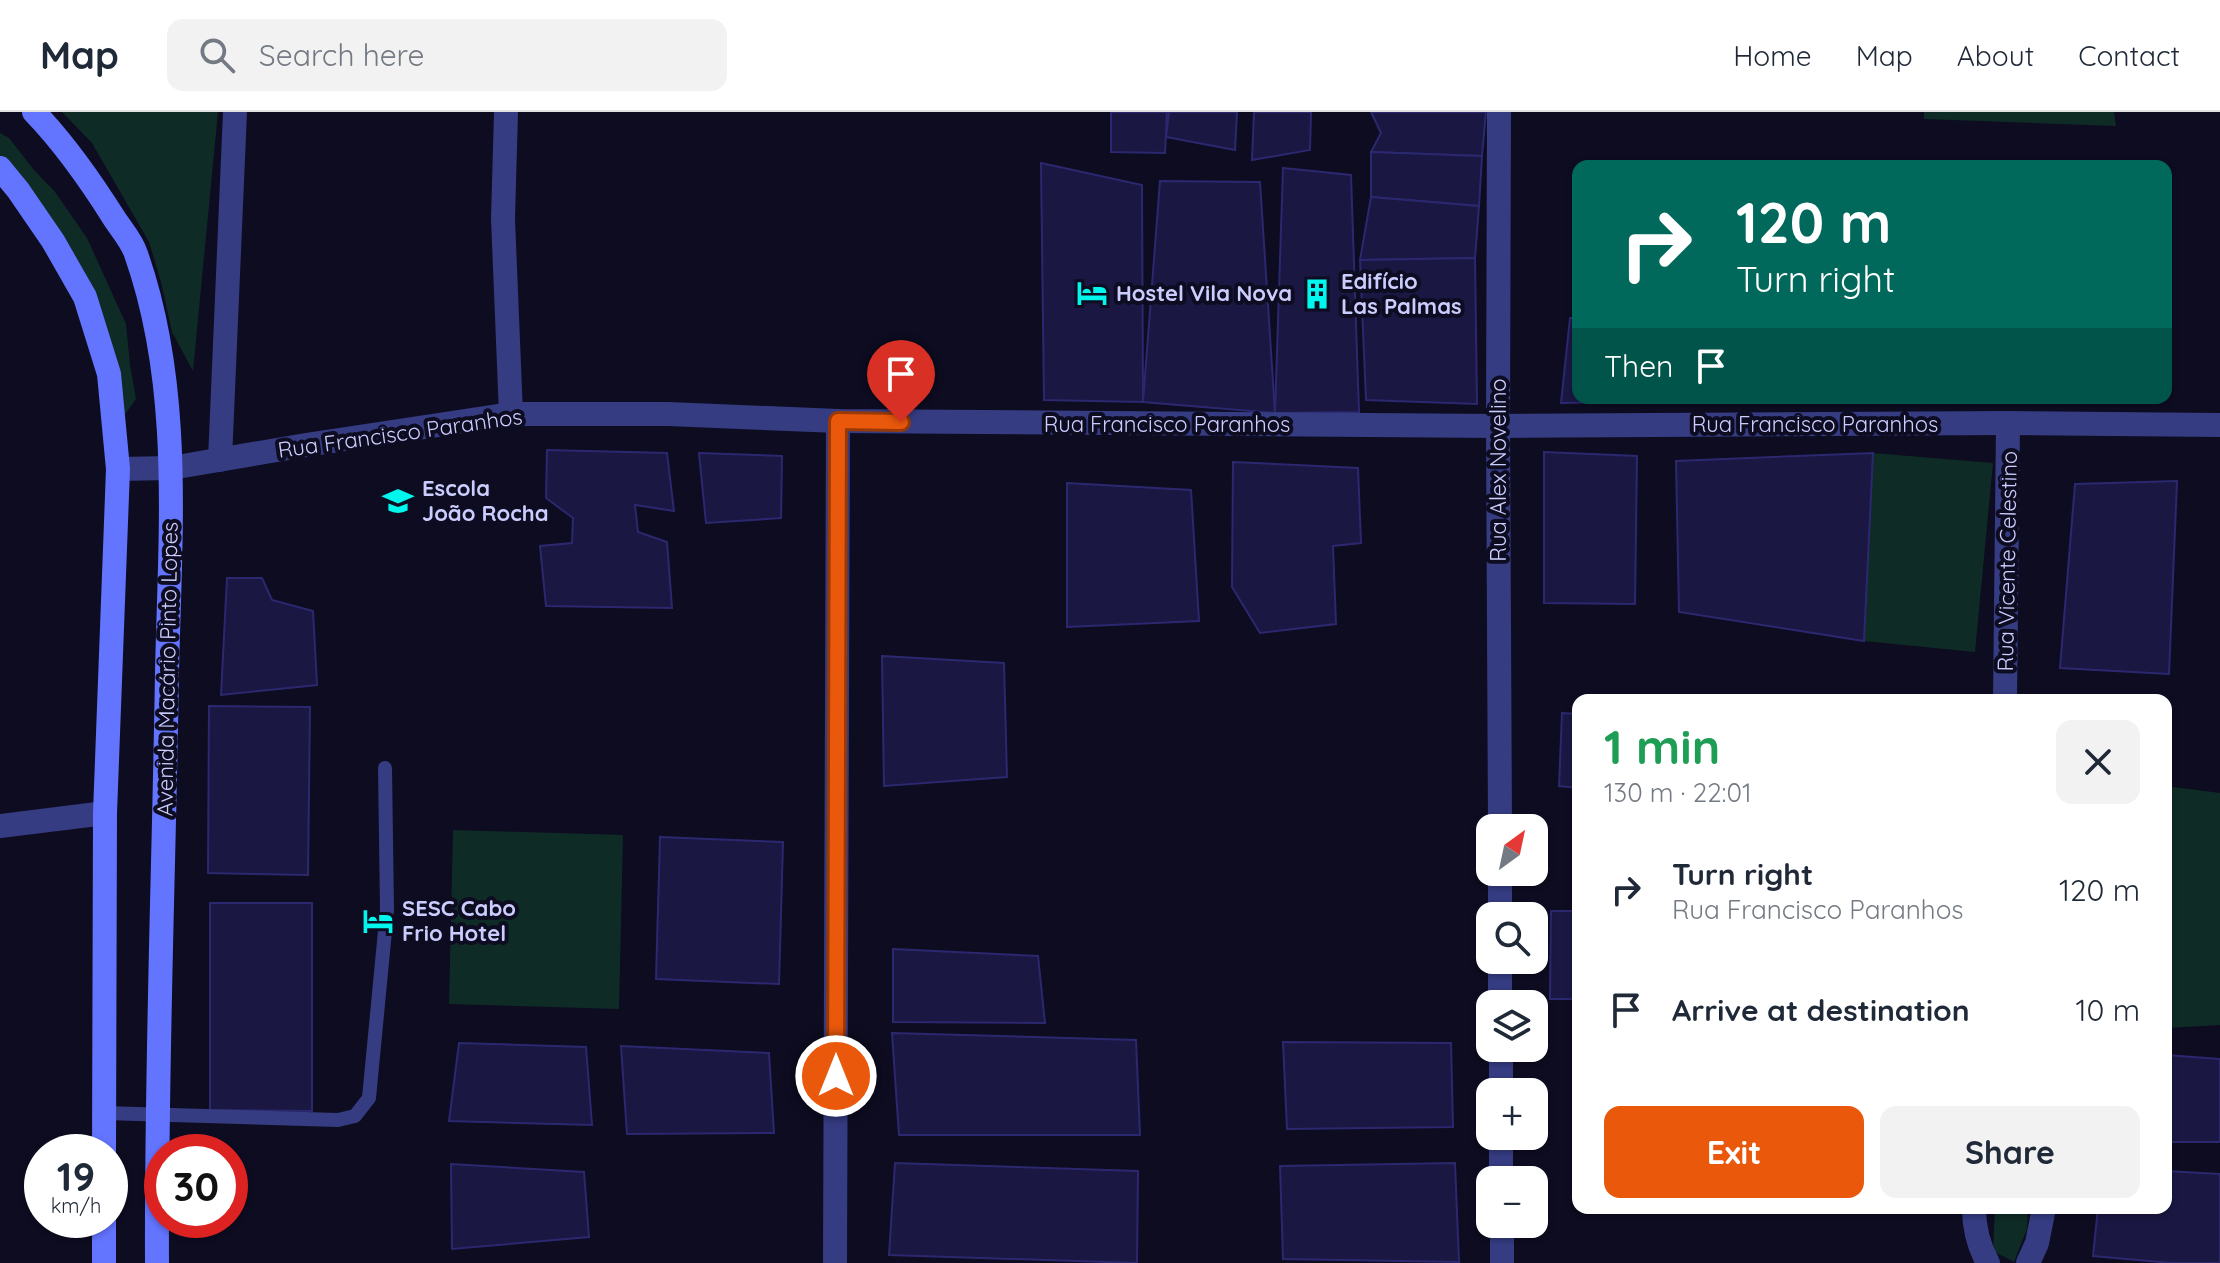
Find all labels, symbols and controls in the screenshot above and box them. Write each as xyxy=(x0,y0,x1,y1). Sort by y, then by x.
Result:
search box xyxy=(167,19,727,91)
text: Map xyxy=(40,31,119,79)
icon: search xyxy=(195,33,239,77)
text: Search here xyxy=(259,36,424,74)
text: Home xyxy=(1733,38,1812,73)
text: Map xyxy=(1856,38,1913,73)
text: About xyxy=(1957,38,2034,73)
text: Contact xyxy=(2078,38,2180,73)
text: 120 m xyxy=(1736,187,1891,257)
icon: right xyxy=(1604,192,1708,296)
text: Turn right xyxy=(1736,256,1895,301)
place label: Edifício Las Palmas xyxy=(1341,267,1462,320)
hotel icon: Hostel Vila Nova xyxy=(1075,276,1109,310)
building icon: Edifício Las Palmas xyxy=(1300,277,1334,311)
place label: Hostel Vila Nova xyxy=(1116,279,1292,307)
pin xyxy=(867,340,935,422)
icon: arrive xyxy=(1689,344,1733,388)
text: Then xyxy=(1604,347,1673,385)
icon: arrive xyxy=(879,352,923,396)
street label: Rua Alex Novelino xyxy=(1484,378,1512,562)
street label: Rua Francisco Paranhos xyxy=(276,402,524,464)
street label: Rua Francisco Paranhos xyxy=(1044,410,1290,438)
street label: Rua Francisco Paranhos xyxy=(1692,410,1938,438)
street label: Rua Vicente Celestino xyxy=(1991,450,2023,672)
place label: Escola João Rocha xyxy=(422,474,548,527)
school or university icon: Escola João Rocha xyxy=(381,484,415,518)
street label: Avenida Macário Pinto Lopes xyxy=(150,521,184,817)
text: 1 min xyxy=(1604,716,1720,776)
button: close xyxy=(2056,720,2140,804)
text: 130 m · 22:01 xyxy=(1604,776,1752,809)
north arrow xyxy=(1476,814,1548,886)
map controls xyxy=(1476,814,1548,1238)
text: Turn right xyxy=(1672,855,1813,893)
icon: right xyxy=(1604,868,1648,912)
text: 120 m xyxy=(2059,871,2140,909)
text: Rua Francisco Paranhos xyxy=(1672,893,1964,926)
place label: SESC Cabo Frio Hotel xyxy=(402,894,516,947)
button: search xyxy=(1476,902,1548,974)
hotel icon: SESC Cabo Frio Hotel xyxy=(361,904,395,938)
icon: arrive xyxy=(1604,988,1648,1032)
button: layers xyxy=(1476,990,1548,1062)
text: Arrive at destination xyxy=(1672,991,1970,1029)
text: 10 m xyxy=(2076,991,2140,1029)
position arrow xyxy=(794,1034,878,1118)
button: + xyxy=(1476,1078,1548,1150)
button: Exit xyxy=(1604,1106,1864,1198)
button: Share xyxy=(1880,1106,2140,1198)
speed limit sign: 30 xyxy=(144,1134,248,1238)
text: 19 xyxy=(57,1151,95,1201)
button: − xyxy=(1476,1166,1548,1238)
text: km/h xyxy=(51,1193,101,1218)

